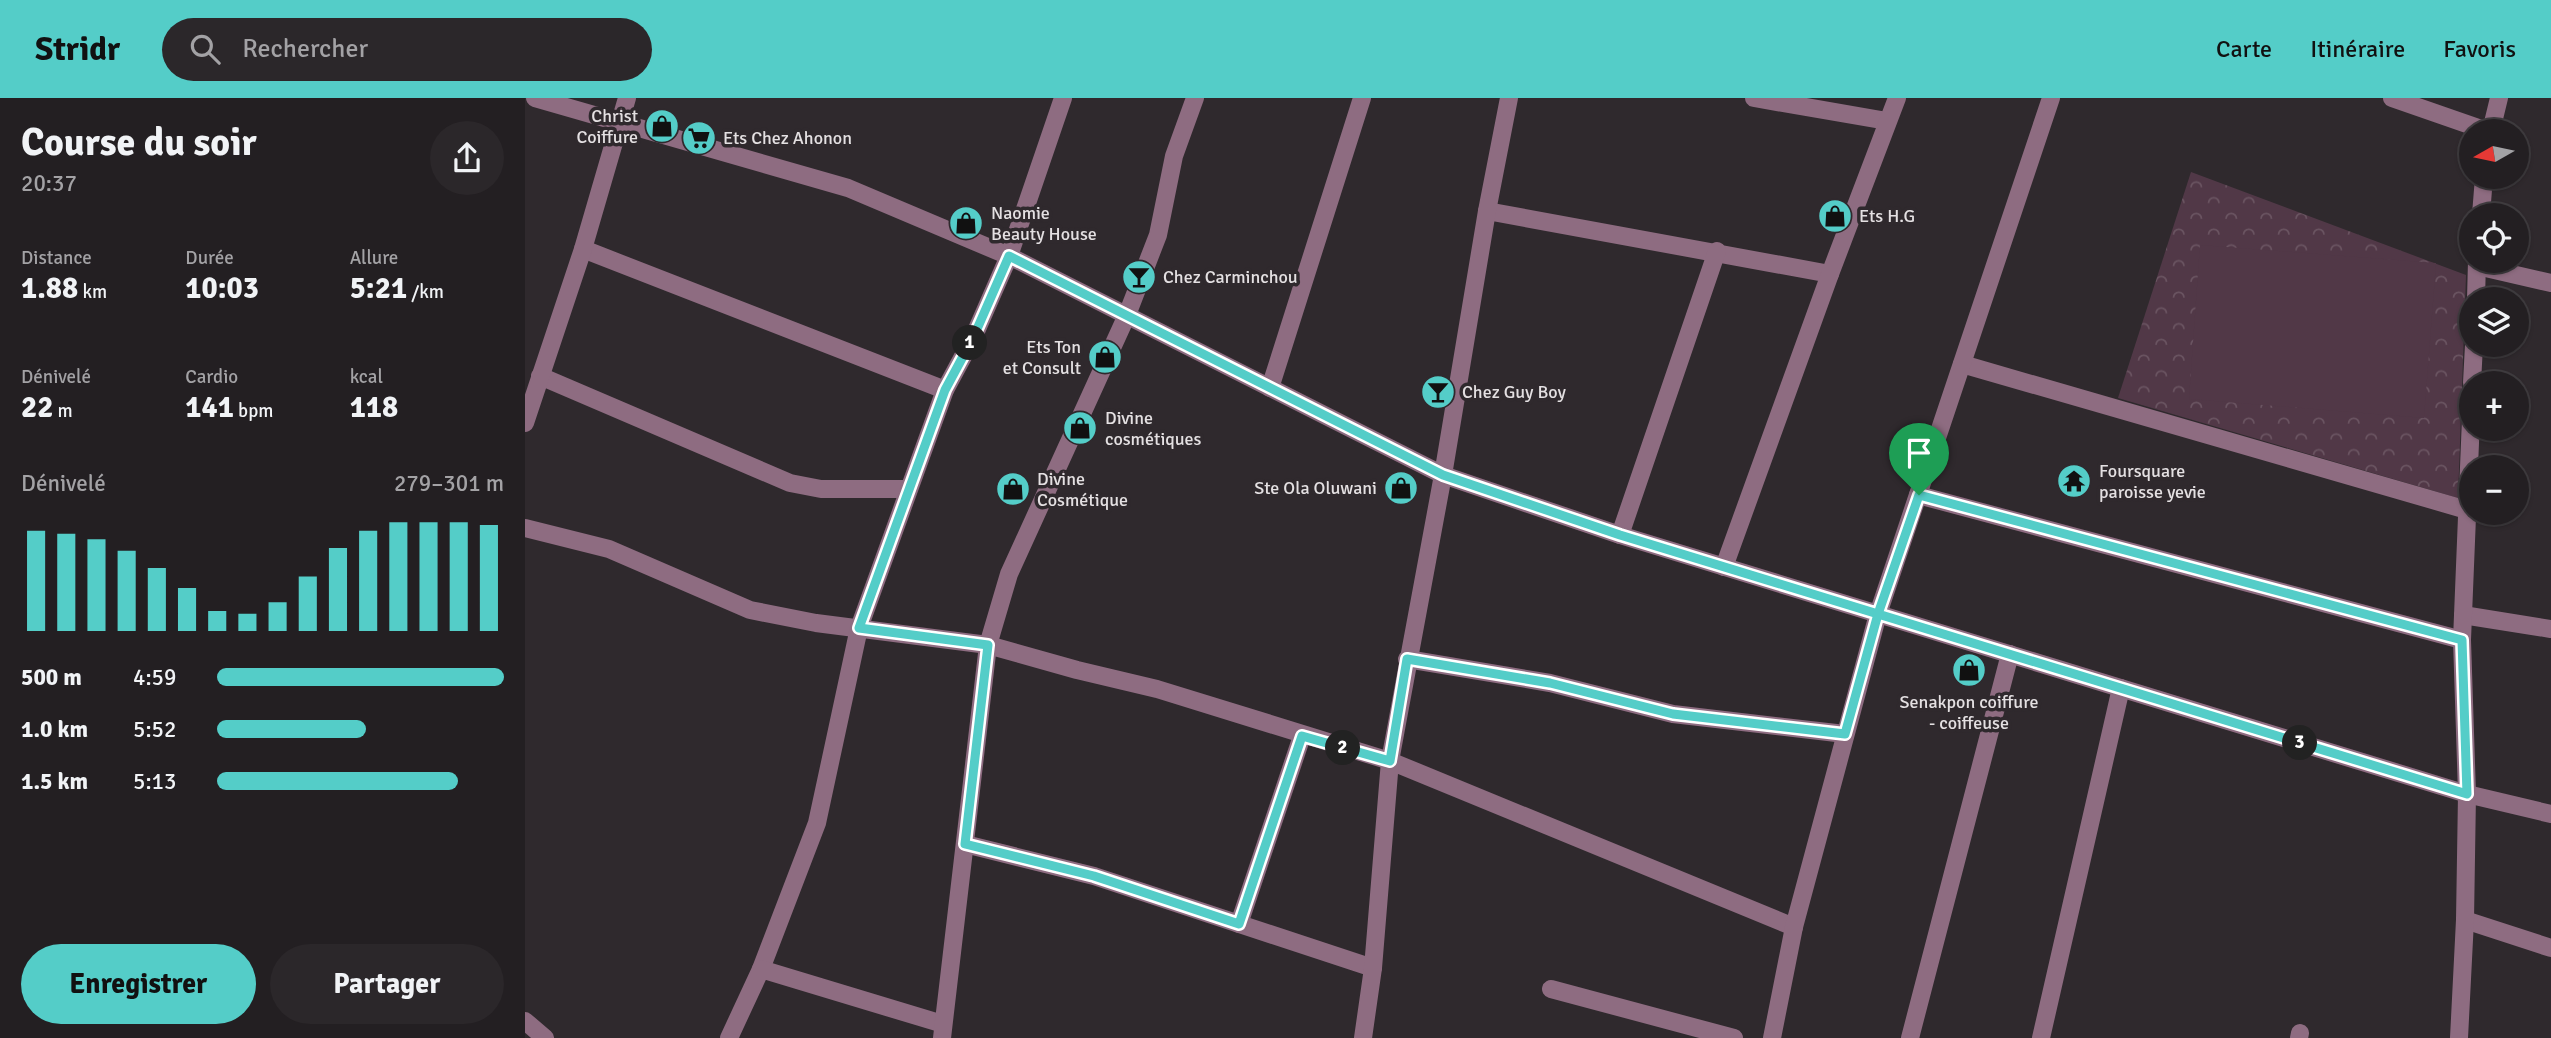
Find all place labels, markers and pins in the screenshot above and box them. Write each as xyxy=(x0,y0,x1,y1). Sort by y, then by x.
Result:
place label: Christ Coiffure xyxy=(576,105,638,148)
shop icon: Christ Coiffure xyxy=(643,107,681,145)
supermarket icon: Ets Chez Ahonon xyxy=(680,119,718,157)
place label: Ets Chez Ahonon xyxy=(723,127,852,149)
shop icon: Ets H.G xyxy=(1816,197,1854,235)
place label: Naomie Beauty House xyxy=(991,202,1097,245)
shop icon: Naomie Beauty House xyxy=(947,204,985,242)
place label: Ets H.G xyxy=(1859,205,1915,227)
bar icon: Chez Carminchou xyxy=(1120,258,1158,296)
place label: Chez Carminchou xyxy=(1163,266,1298,288)
pin: 1 xyxy=(953,326,987,360)
place label: Ets Ton et Consult xyxy=(1003,336,1081,379)
shop icon: Ets Ton et Consult xyxy=(1086,338,1124,376)
bar icon: Chez Guy Boy xyxy=(1419,373,1457,411)
place label: Chez Guy Boy xyxy=(1462,381,1566,403)
place label: Divine cosmétiques xyxy=(1105,407,1202,450)
shop icon: Divine cosmétiques xyxy=(1061,409,1099,447)
pin xyxy=(1889,423,1949,495)
place label: Foursquare paroisse yevie xyxy=(2099,460,2206,503)
temple icon: Foursquare paroisse yevie xyxy=(2055,462,2093,500)
place label: Divine Cosmétique xyxy=(1037,468,1128,511)
shop icon: Ste Ola Oluwani xyxy=(1382,469,1420,507)
shop icon: Divine Cosmétique xyxy=(994,470,1032,508)
place label: Ste Ola Oluwani xyxy=(1254,477,1377,499)
shop icon: Senakpon coiffure - coiffeuse xyxy=(1950,651,1988,689)
place label: Senakpon coiffure - coiffeuse xyxy=(1900,691,2038,734)
pin: 3 xyxy=(2283,726,2317,760)
pin: 2 xyxy=(1325,730,1361,766)

